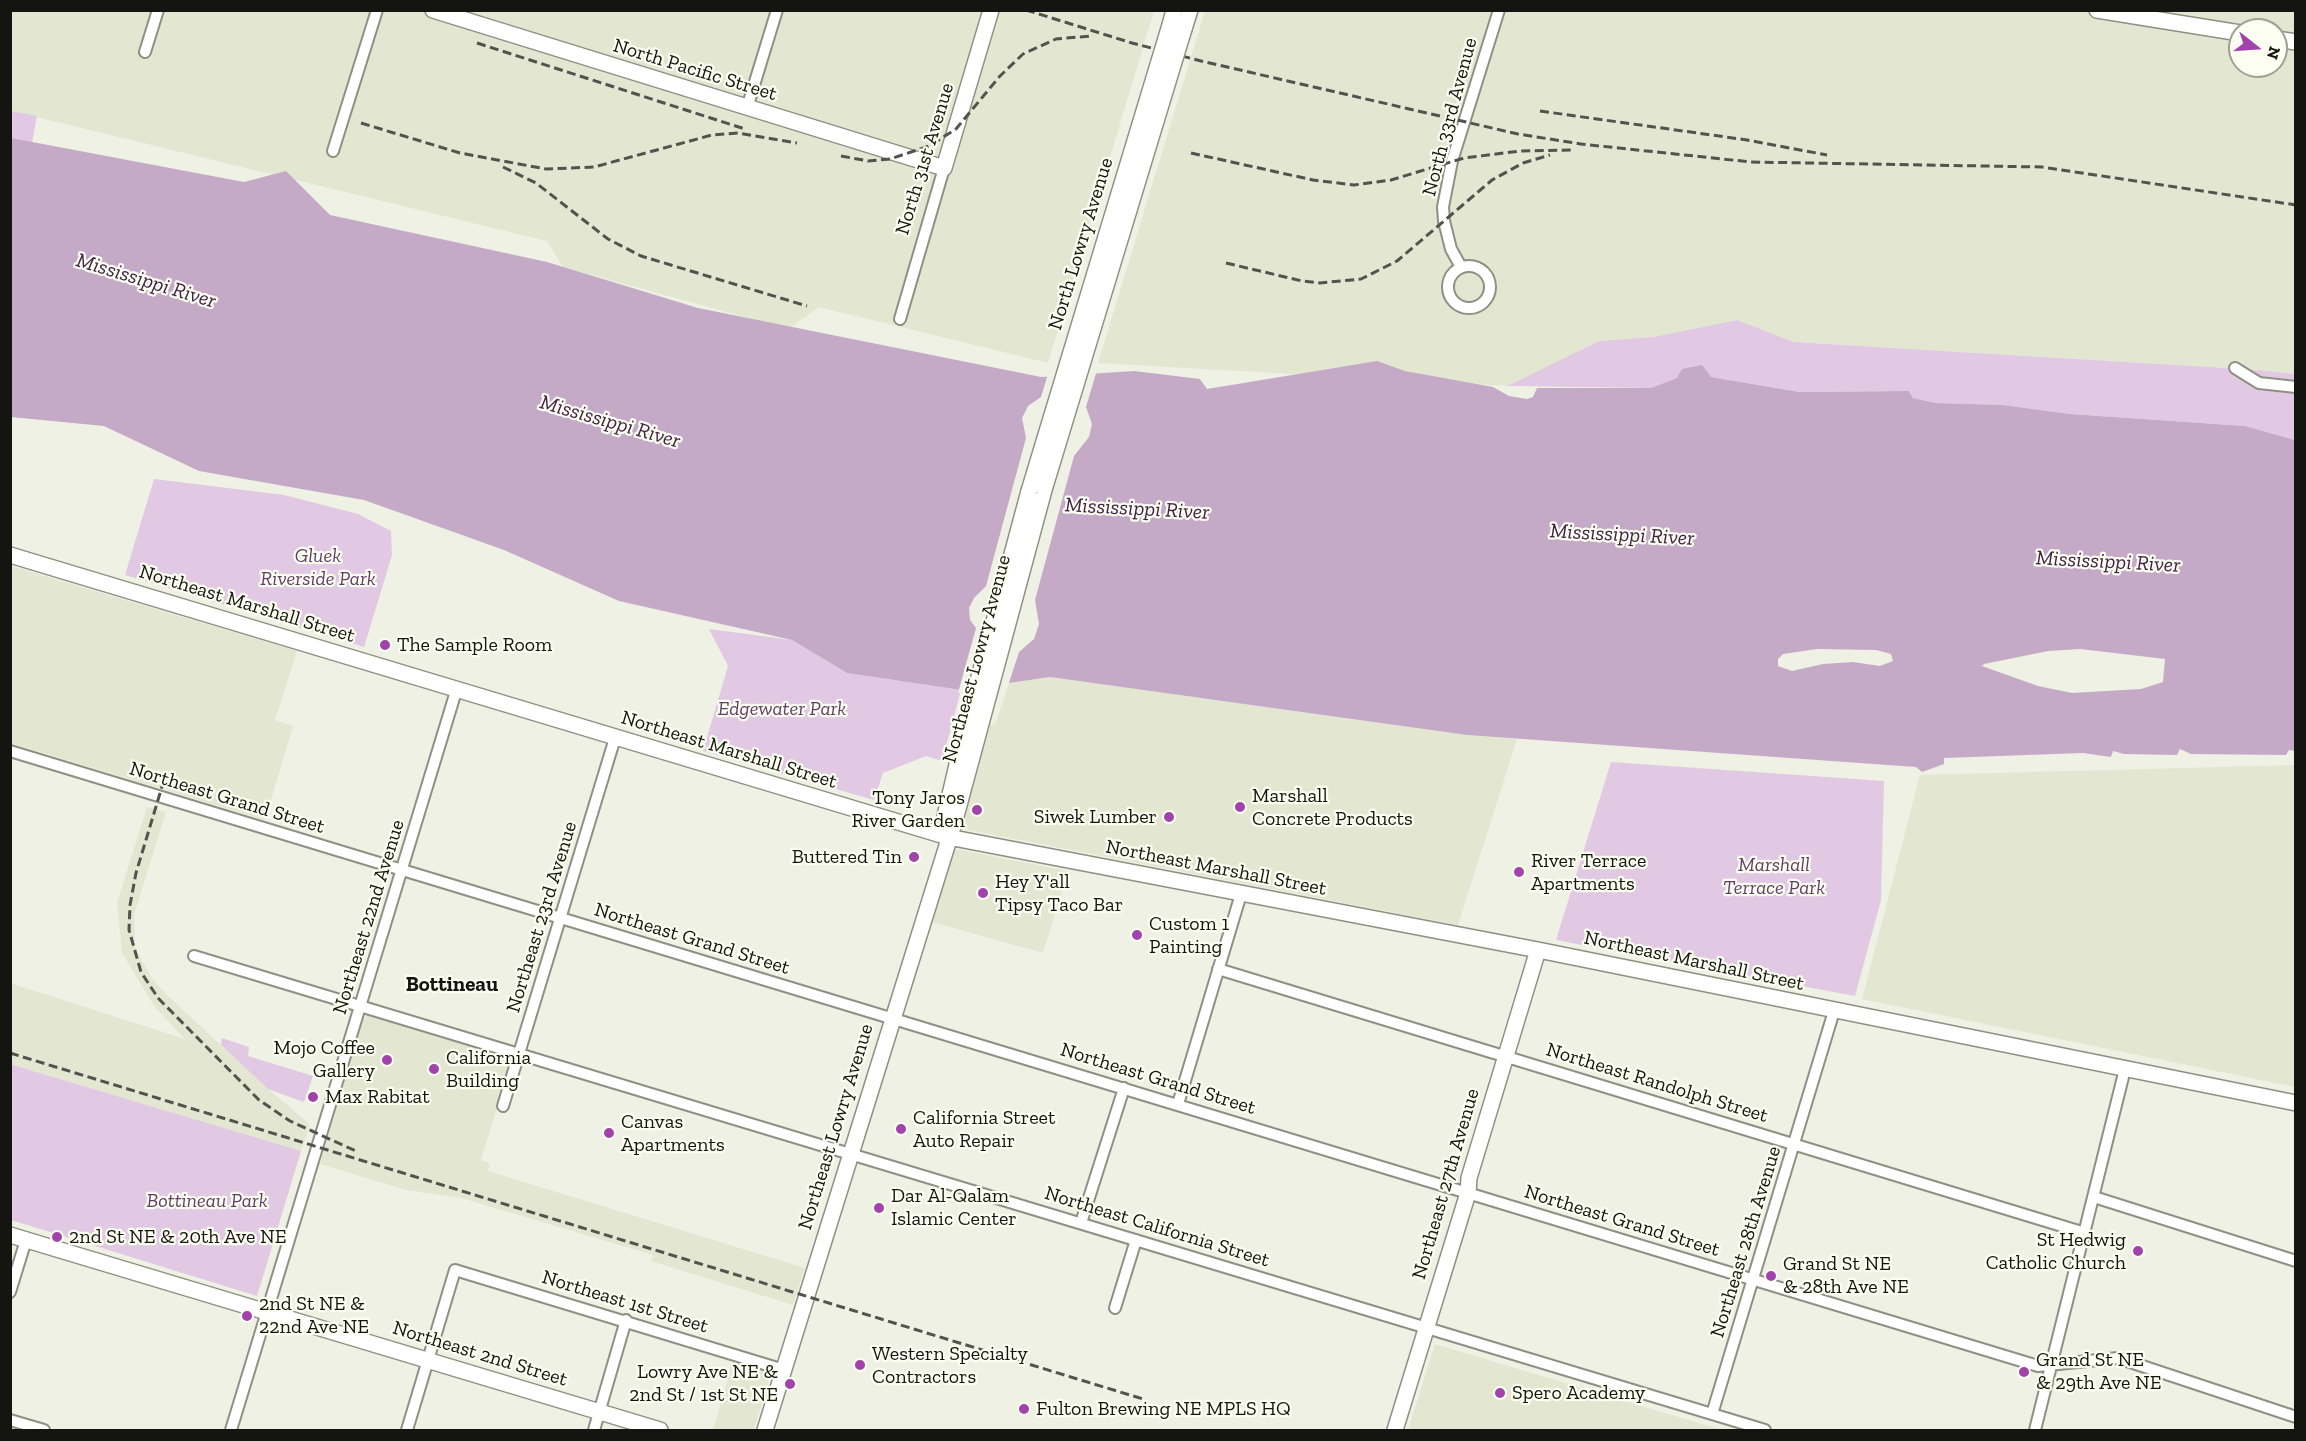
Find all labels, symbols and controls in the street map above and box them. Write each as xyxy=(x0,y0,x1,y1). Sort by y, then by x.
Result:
north arrow xyxy=(2228,18,2288,78)
street label: North Pacific Street xyxy=(610,34,780,106)
street label: North 33rd Avenue xyxy=(1417,35,1483,199)
text: N xyxy=(2263,44,2285,61)
street label: North 31st Avenue xyxy=(890,80,960,238)
street label: North Lowry Avenue xyxy=(1043,155,1119,333)
water label: Mississippi River xyxy=(73,248,219,314)
water label: Mississippi River xyxy=(537,390,683,454)
water label: Mississippi River xyxy=(1064,493,1210,525)
water label: Mississippi River xyxy=(1549,519,1695,551)
park label: Gluek Riverside Park xyxy=(260,544,376,591)
water label: Mississippi River xyxy=(2035,546,2181,578)
street label: Northeast Lowry Avenue xyxy=(938,552,1016,766)
street label: Northeast Marshall Street xyxy=(136,560,358,648)
place label: The Sample Room xyxy=(397,633,552,657)
marker: The Sample Room xyxy=(378,638,392,652)
park label: Edgewater Park xyxy=(718,697,846,721)
street label: Northeast Marshall Street xyxy=(618,706,840,794)
street label: Northeast Grand Street xyxy=(126,757,328,839)
place label: Marshall Concrete Products xyxy=(1252,784,1413,831)
place label: Tony Jaros River Garden xyxy=(851,786,965,833)
marker: Marshall Concrete Products xyxy=(1233,800,1247,814)
marker: Tony Jaros River Garden xyxy=(970,803,984,817)
place label: Siwek Lumber xyxy=(1034,805,1157,829)
marker: Siwek Lumber xyxy=(1162,810,1176,824)
street label: Northeast 22nd Avenue xyxy=(328,817,410,1017)
street label: Northeast 23rd Avenue xyxy=(501,818,583,1016)
street label: Northeast Marshall Street xyxy=(1104,835,1328,901)
place label: Buttered Tin xyxy=(792,845,902,869)
place label: River Terrace Apartments xyxy=(1531,849,1646,896)
marker: Buttered Tin xyxy=(907,850,921,864)
park label: Marshall Terrace Park xyxy=(1723,853,1825,900)
marker: River Terrace Apartments xyxy=(1512,865,1526,879)
place label: Hey Y'all Tipsy Taco Bar xyxy=(995,870,1123,917)
marker: Hey Y'all Tipsy Taco Bar xyxy=(976,886,990,900)
street label: Northeast Grand Street xyxy=(591,898,793,980)
place label: Custom 1 Painting xyxy=(1149,912,1229,959)
street label: Northeast Marshall Street xyxy=(1582,926,1806,996)
marker: Custom 1 Painting xyxy=(1130,928,1144,942)
district label: Bottineau xyxy=(406,972,498,998)
street label: Northeast Lowry Avenue xyxy=(793,1021,879,1233)
place label: Mojo Coffee Gallery xyxy=(274,1036,375,1083)
street label: Northeast Grand Street xyxy=(1057,1038,1259,1120)
street label: Northeast Randolph Street xyxy=(1543,1038,1771,1128)
place label: California Building xyxy=(446,1046,531,1093)
marker: Mojo Coffee Gallery xyxy=(380,1053,394,1067)
marker: California Building xyxy=(427,1062,441,1076)
place label: Max Rabitat xyxy=(325,1085,430,1109)
street label: Northeast 27th Avenue xyxy=(1407,1086,1485,1282)
marker: Max Rabitat xyxy=(306,1090,320,1104)
place label: California Street Auto Repair xyxy=(913,1106,1055,1153)
place label: Canvas Apartments xyxy=(621,1110,725,1157)
marker: California Street Auto Repair xyxy=(894,1122,908,1136)
marker: Canvas Apartments xyxy=(602,1126,616,1140)
street label: Northeast 28th Avenue xyxy=(1705,1143,1787,1341)
street label: Northeast Grand Street xyxy=(1521,1180,1723,1262)
street label: Northeast California Street xyxy=(1042,1181,1272,1273)
place label: Dar Al-Qalam Islamic Center xyxy=(891,1184,1017,1231)
park label: Bottineau Park xyxy=(146,1189,268,1213)
marker: Dar Al-Qalam Islamic Center xyxy=(872,1201,886,1215)
place label: 2nd St NE & 20th Ave NE xyxy=(69,1225,286,1249)
place label: St Hedwig Catholic Church xyxy=(1986,1228,2126,1275)
marker: 2nd St NE & 20th Ave NE xyxy=(50,1230,64,1244)
marker: St Hedwig Catholic Church xyxy=(2131,1244,2145,1258)
place label: Grand St NE & 28th Ave NE xyxy=(1783,1252,1909,1299)
street label: Northeast 1st Street xyxy=(539,1265,711,1339)
marker: Grand St NE & 28th Ave NE xyxy=(1764,1269,1778,1283)
place label: 2nd St NE & 22nd Ave NE xyxy=(259,1292,369,1339)
marker: 2nd St NE & 22nd Ave NE xyxy=(240,1309,254,1323)
street label: Northeast 2nd Street xyxy=(390,1316,570,1392)
place label: Western Specialty Contractors xyxy=(872,1342,1028,1389)
place label: Grand St NE & 29th Ave NE xyxy=(2036,1348,2162,1395)
marker: Western Specialty Contractors xyxy=(853,1358,867,1372)
place label: Lowry Ave NE & 2nd St / 1st St NE xyxy=(629,1360,778,1407)
marker: Grand St NE & 29th Ave NE xyxy=(2017,1365,2031,1379)
marker: Lowry Ave NE & 2nd St / 1st St NE xyxy=(783,1377,797,1391)
place label: Spero Academy xyxy=(1512,1381,1645,1405)
marker: Spero Academy xyxy=(1493,1386,1507,1400)
place label: Fulton Brewing NE MPLS HQ xyxy=(1036,1397,1291,1421)
marker: Fulton Brewing NE MPLS HQ xyxy=(1017,1402,1031,1416)

